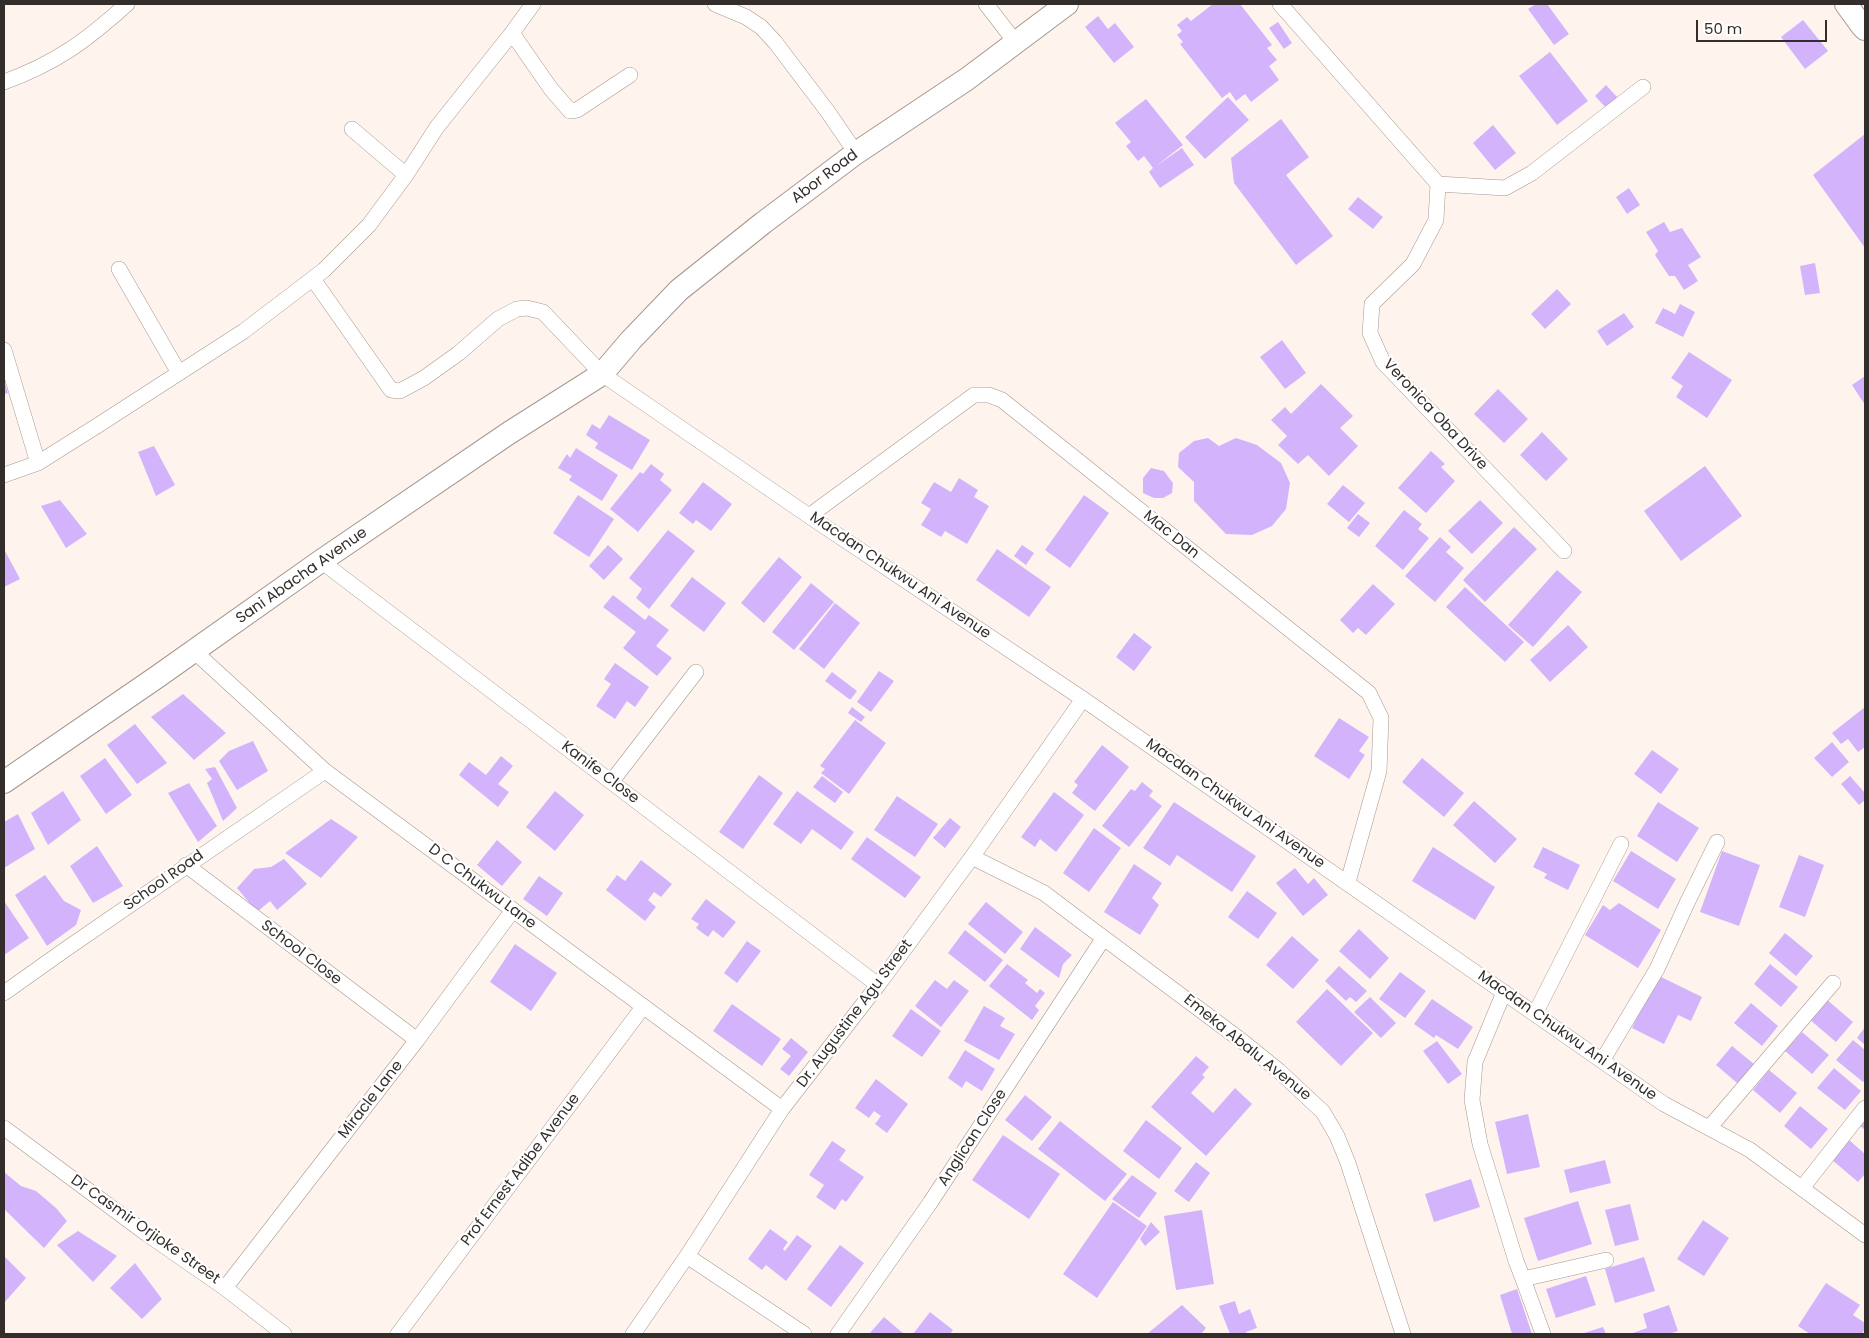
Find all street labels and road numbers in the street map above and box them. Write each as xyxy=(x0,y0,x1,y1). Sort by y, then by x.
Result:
street label: Abor Road xyxy=(788,146,862,208)
street label: Veronica Oba Drive xyxy=(1379,356,1491,474)
street label: Mac Dan xyxy=(1139,507,1203,563)
street label: Macdan Chukwu Ani Avenue xyxy=(806,509,994,643)
street label: Sani Abacha Avenue xyxy=(233,524,371,628)
street label: Macdan Chukwu Ani Avenue xyxy=(1142,735,1328,873)
street label: Kanife Close xyxy=(558,738,642,808)
street label: D C Chukwu Lane xyxy=(425,841,539,933)
street label: School Road xyxy=(121,847,207,915)
street label: School Close xyxy=(257,917,345,989)
street label: Dr. Augustine Agu Street xyxy=(794,937,916,1091)
street label: Macdan Chukwu Ani Avenue xyxy=(1474,967,1660,1105)
street label: Emeka Abalu Avenue xyxy=(1180,991,1314,1105)
street label: Miracle Lane xyxy=(335,1057,407,1143)
street label: Anglican Close xyxy=(935,1086,1011,1190)
street label: Prof Ernest Adibe Avenue xyxy=(458,1090,584,1250)
street label: Dr Casmir Orjioke Street xyxy=(67,1172,223,1288)

